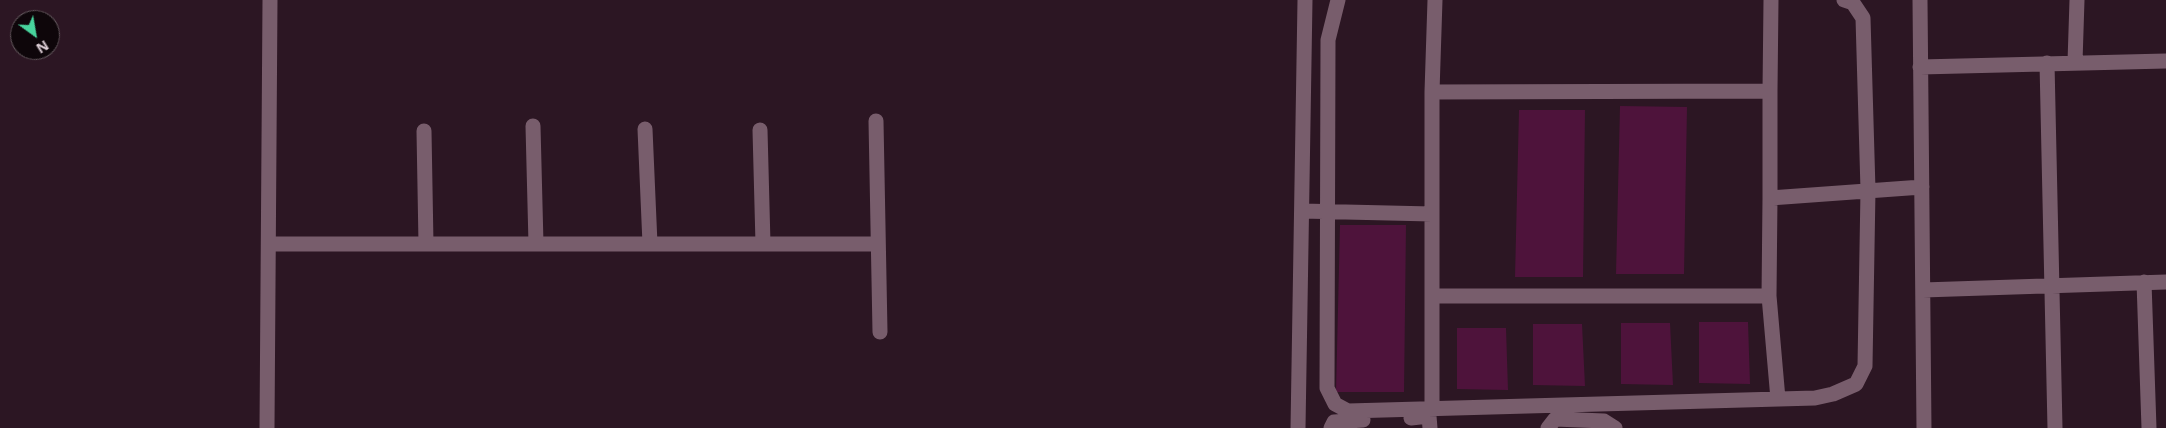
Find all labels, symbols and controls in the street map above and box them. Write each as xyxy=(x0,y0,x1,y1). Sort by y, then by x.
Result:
north arrow xyxy=(10,10,60,60)
text: N xyxy=(33,36,53,58)

